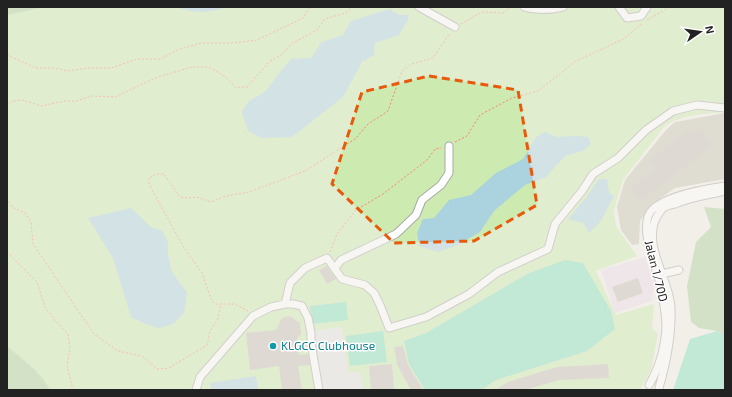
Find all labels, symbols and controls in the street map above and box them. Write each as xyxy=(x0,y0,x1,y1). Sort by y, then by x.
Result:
north arrow xyxy=(680,12,720,52)
text: N xyxy=(703,24,717,35)
street label: Jalan 1/70D xyxy=(643,239,671,303)
place label: KLGCC Clubhouse xyxy=(281,338,375,352)
marker: KLGCC Clubhouse xyxy=(268,341,278,351)

